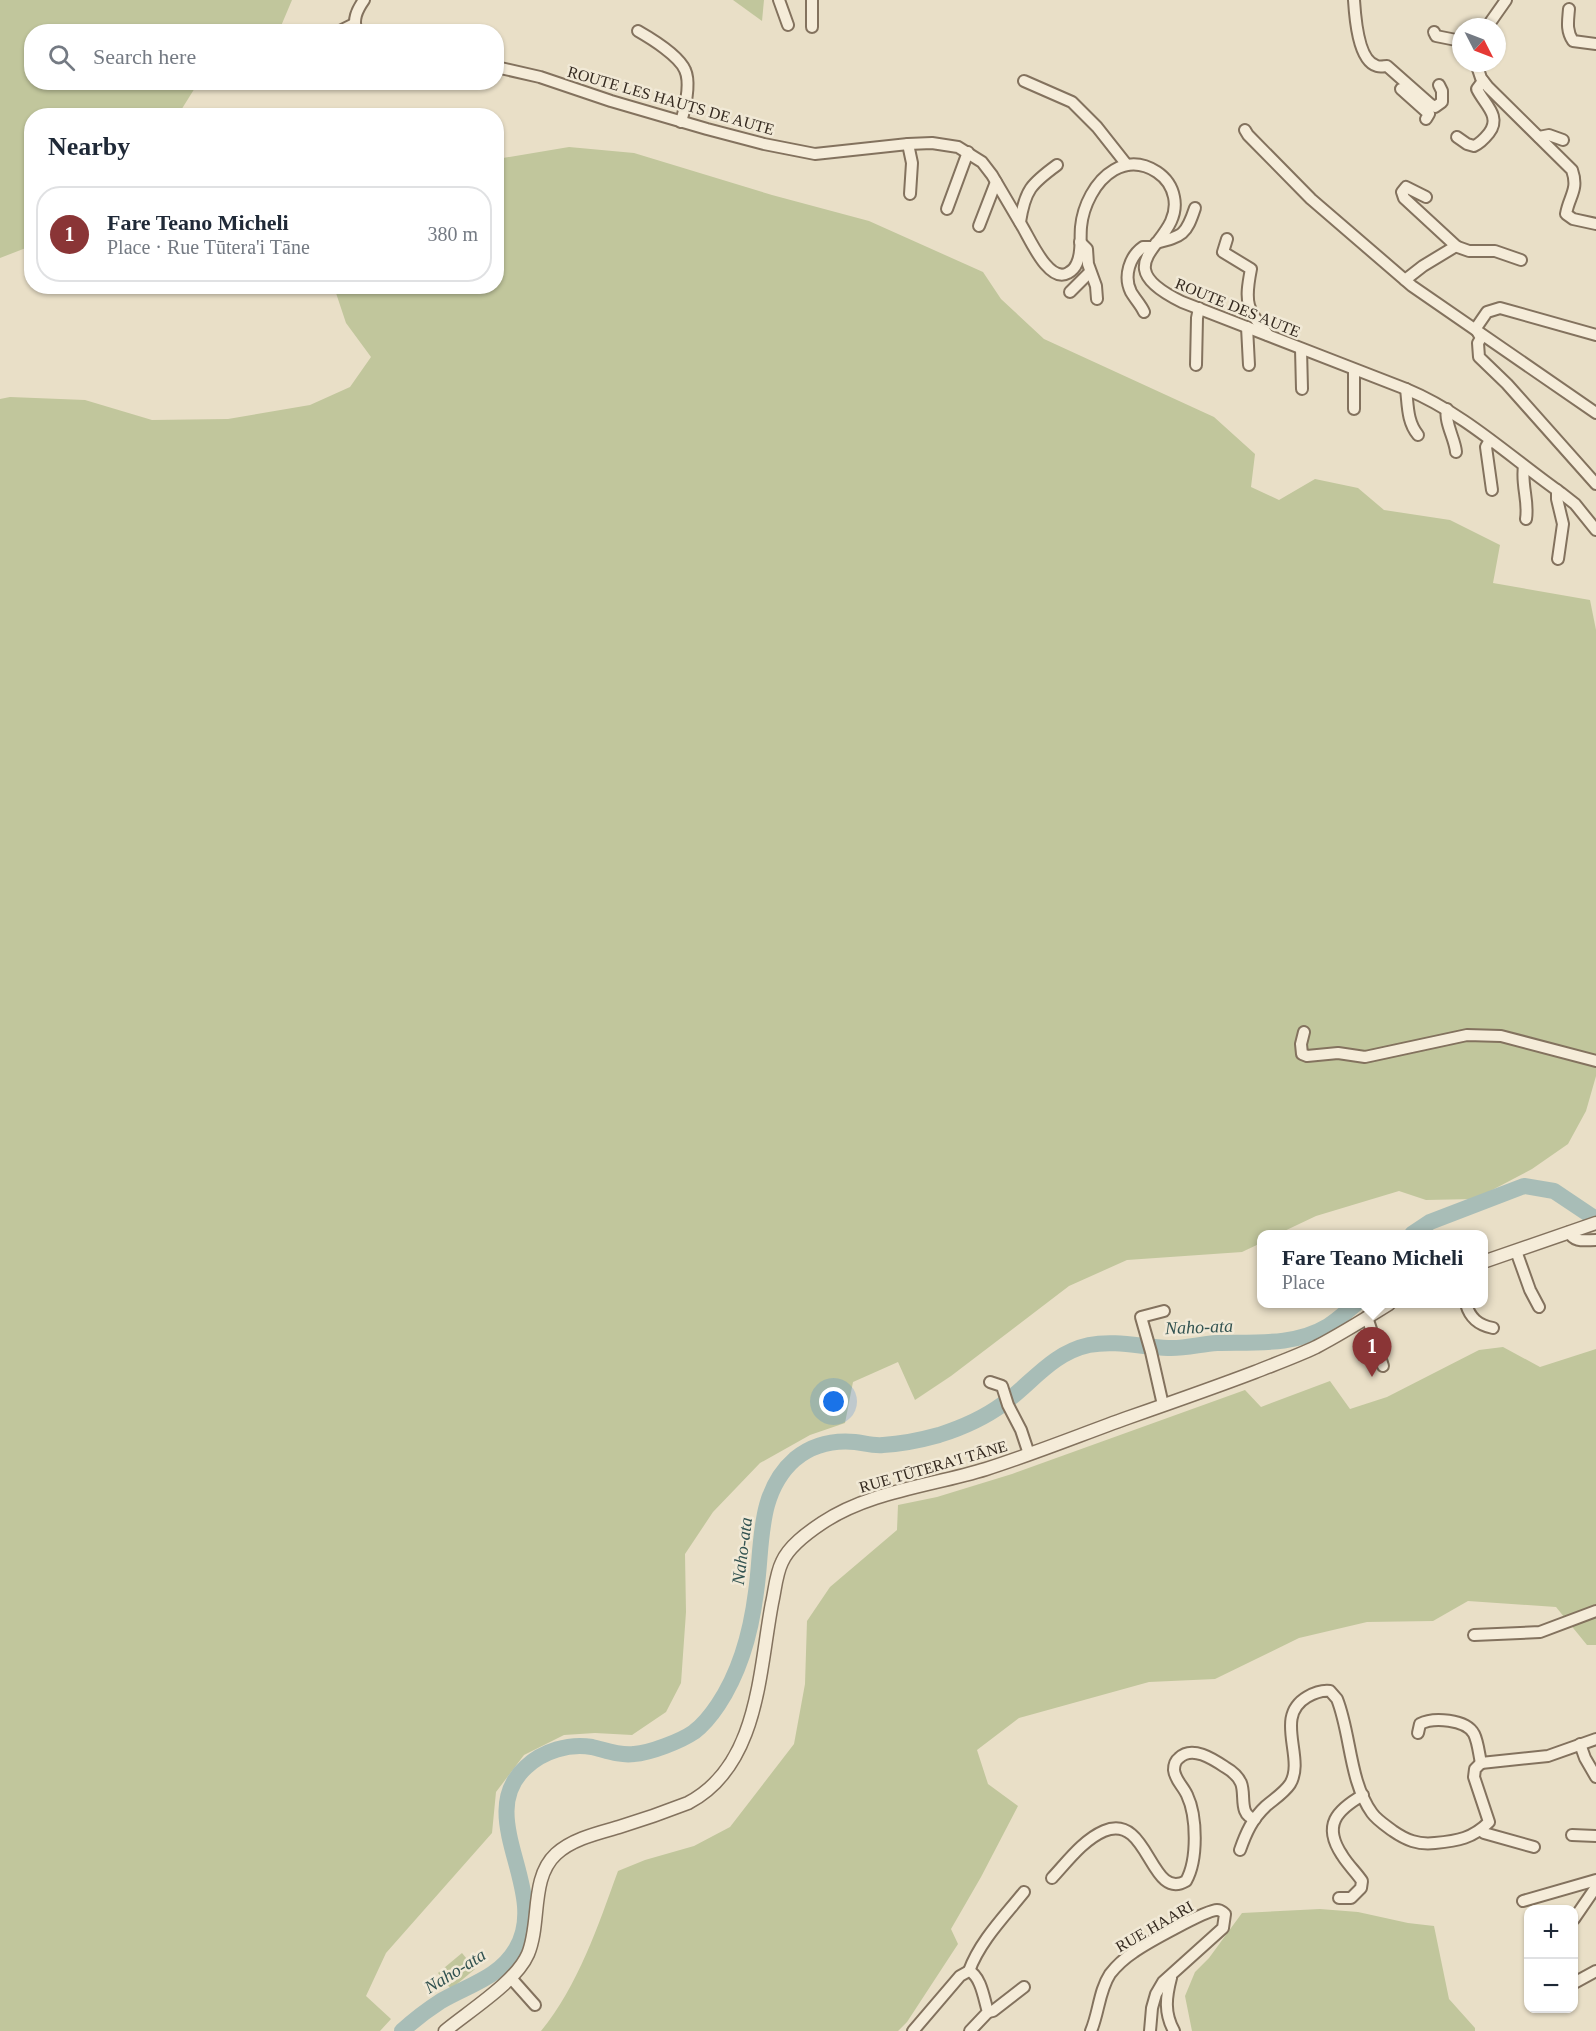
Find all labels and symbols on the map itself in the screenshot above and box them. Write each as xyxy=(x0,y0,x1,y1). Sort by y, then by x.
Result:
north arrow xyxy=(1452,18,1506,72)
street label: ROUTE LES HAUTS DE AUTE xyxy=(566,63,776,138)
street label: ROUTE DES AUTE xyxy=(1173,275,1303,340)
water label: Naho-ata xyxy=(1164,1316,1233,1338)
pin: 1 xyxy=(1352,1328,1392,1377)
your location xyxy=(819,1387,848,1416)
street label: RUE TŪTERA'I TĀNE xyxy=(857,1437,1009,1496)
water label: Naho-ata xyxy=(728,1516,756,1587)
street label: RUE HAARI xyxy=(1112,1897,1196,1955)
water label: Naho-ata xyxy=(420,1944,489,1998)

